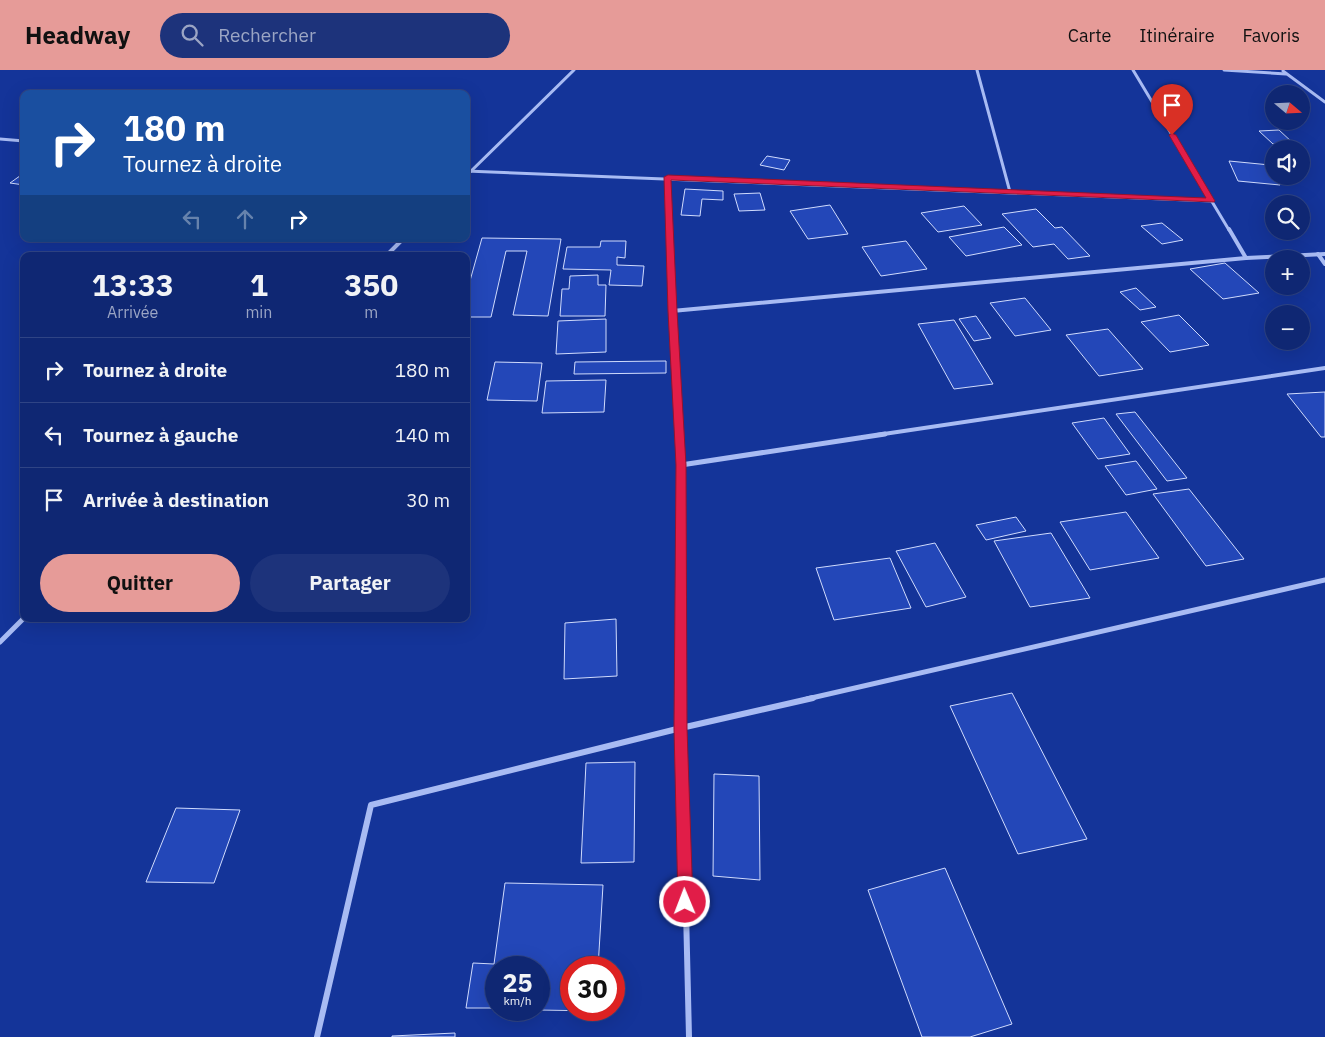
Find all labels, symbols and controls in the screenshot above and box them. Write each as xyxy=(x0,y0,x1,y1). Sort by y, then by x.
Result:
search box xyxy=(160,13,510,58)
text: Headway xyxy=(25,19,130,51)
icon: search xyxy=(178,21,206,49)
text: Rechercher xyxy=(218,23,316,47)
text: Carte xyxy=(1068,24,1111,47)
text: Itinéraire xyxy=(1139,24,1215,47)
text: Favoris xyxy=(1243,24,1300,47)
pin xyxy=(1151,84,1193,135)
north arrow xyxy=(1265,85,1310,130)
map controls xyxy=(1265,85,1310,350)
icon: arrive xyxy=(1158,91,1186,119)
text: 180 m xyxy=(123,105,226,151)
icon: right xyxy=(40,110,105,175)
button: sound xyxy=(1265,140,1310,185)
text: Tournez à droite xyxy=(123,149,282,178)
button: search xyxy=(1265,195,1310,240)
icon: left xyxy=(178,205,206,233)
icon: ahead xyxy=(231,205,259,233)
icon: right xyxy=(284,205,312,233)
button: + xyxy=(1265,250,1310,295)
text: 13:33 xyxy=(92,265,174,304)
text: 1 xyxy=(250,265,268,304)
text: 350 xyxy=(344,265,398,304)
text: Arrivée xyxy=(107,302,158,322)
text: min xyxy=(245,302,272,322)
text: m xyxy=(364,302,378,322)
button: − xyxy=(1265,305,1310,350)
icon: right xyxy=(40,356,68,384)
text: Tournez à droite xyxy=(83,358,227,382)
text: 180 m xyxy=(395,358,450,382)
icon: left xyxy=(40,421,68,449)
text: Tournez à gauche xyxy=(83,423,239,447)
text: 140 m xyxy=(395,423,450,447)
icon: arrive xyxy=(40,486,68,514)
text: Arrivée à destination xyxy=(83,488,269,512)
text: 30 m xyxy=(406,488,450,512)
button: Quitter xyxy=(40,554,240,612)
button: Partager xyxy=(250,554,450,612)
position arrow xyxy=(658,875,710,927)
speed limit sign: 30 xyxy=(560,956,625,1021)
text: 25 xyxy=(502,966,533,999)
text: km/h xyxy=(503,993,532,1008)

